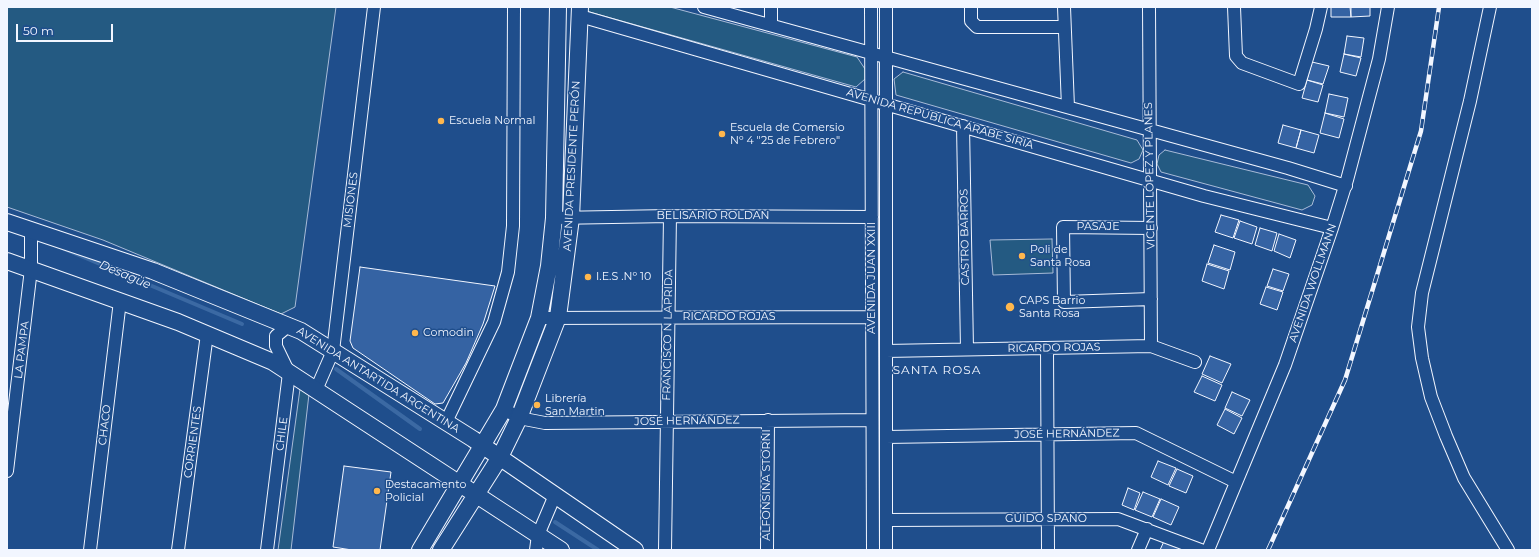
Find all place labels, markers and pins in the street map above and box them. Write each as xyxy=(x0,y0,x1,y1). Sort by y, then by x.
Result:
place label: Escuela Normal xyxy=(449,114,535,128)
marker: Escuela Normal xyxy=(436,116,446,126)
place label: Escuela de Comersio Nº 4 "25 de Febrero" xyxy=(730,121,845,147)
marker: Escuela de Comersio Nº 4 "25 de Febrero" xyxy=(717,129,727,139)
place label: Poli de Santa Rosa xyxy=(1030,243,1091,269)
marker: Poli de Santa Rosa xyxy=(1017,251,1027,261)
place label: I.E.S .Nº 10 xyxy=(596,270,651,284)
marker: I.E.S .Nº 10 xyxy=(583,272,593,282)
place label: CAPS Barrio Santa Rosa xyxy=(1019,294,1085,320)
marker: CAPS Barrio Santa Rosa xyxy=(1004,301,1016,313)
place label: Comodin xyxy=(423,326,474,340)
marker: Comodin xyxy=(410,328,420,338)
place label: Librería San Martin xyxy=(545,392,605,418)
marker: Librería San Martin xyxy=(532,400,542,410)
place label: Destacamento Policial xyxy=(385,478,466,504)
marker: Destacamento Policial xyxy=(372,486,382,496)

